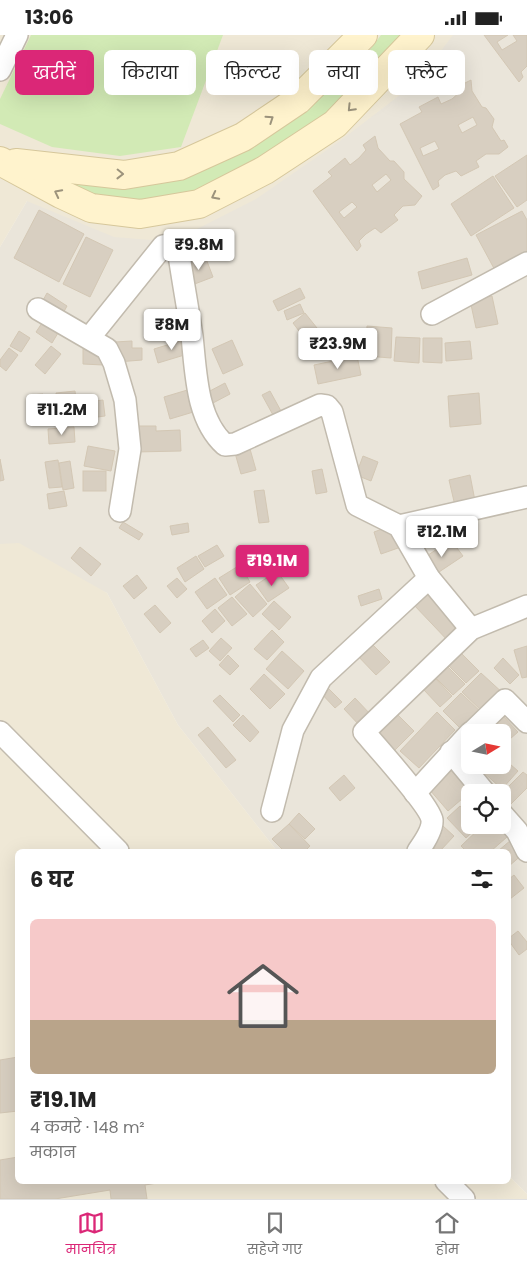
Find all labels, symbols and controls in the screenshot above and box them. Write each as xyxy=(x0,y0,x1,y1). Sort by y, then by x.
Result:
text: 13:06 xyxy=(25,4,74,31)
chip: खरीदें xyxy=(15,50,94,95)
chip: किराया xyxy=(104,50,196,95)
chip: फ़िल्टर xyxy=(206,50,299,95)
chip: नया xyxy=(309,50,378,95)
chip: फ़्लैट xyxy=(388,50,465,95)
one-way arrow xyxy=(347,103,356,112)
one-way arrow xyxy=(264,116,274,125)
one-way arrow xyxy=(116,168,124,179)
one-way arrow xyxy=(55,189,64,199)
one-way arrow xyxy=(211,190,220,200)
pin: ₹9.8M xyxy=(164,229,234,271)
text: ₹9.8M xyxy=(175,233,223,256)
pin: ₹8M xyxy=(148,309,196,351)
text: ₹8M xyxy=(155,313,189,336)
pin: ₹23.9M xyxy=(297,327,379,370)
text: ₹23.9M xyxy=(309,332,367,355)
pin: ₹11.2M xyxy=(21,393,103,436)
text: ₹11.2M xyxy=(37,398,87,421)
pin: ₹12.1M xyxy=(401,515,483,558)
text: ₹12.1M xyxy=(417,520,467,543)
pin: ₹19.1M xyxy=(231,545,313,587)
text: ₹19.1M xyxy=(247,549,297,572)
north arrow xyxy=(461,724,511,774)
map controls xyxy=(461,724,511,834)
button: locate xyxy=(461,784,511,834)
text: 6 घर xyxy=(30,865,74,894)
icon: filters xyxy=(468,865,496,893)
icon: home xyxy=(218,951,308,1041)
text: ₹19.1M xyxy=(30,1085,96,1114)
text: 4 कमरे · 148 m² xyxy=(30,1116,145,1139)
text: मकान xyxy=(30,1141,76,1164)
tab: मानचित्र xyxy=(66,1209,116,1260)
tab: सहेजे गए xyxy=(247,1209,302,1260)
tab: होम xyxy=(433,1209,461,1260)

